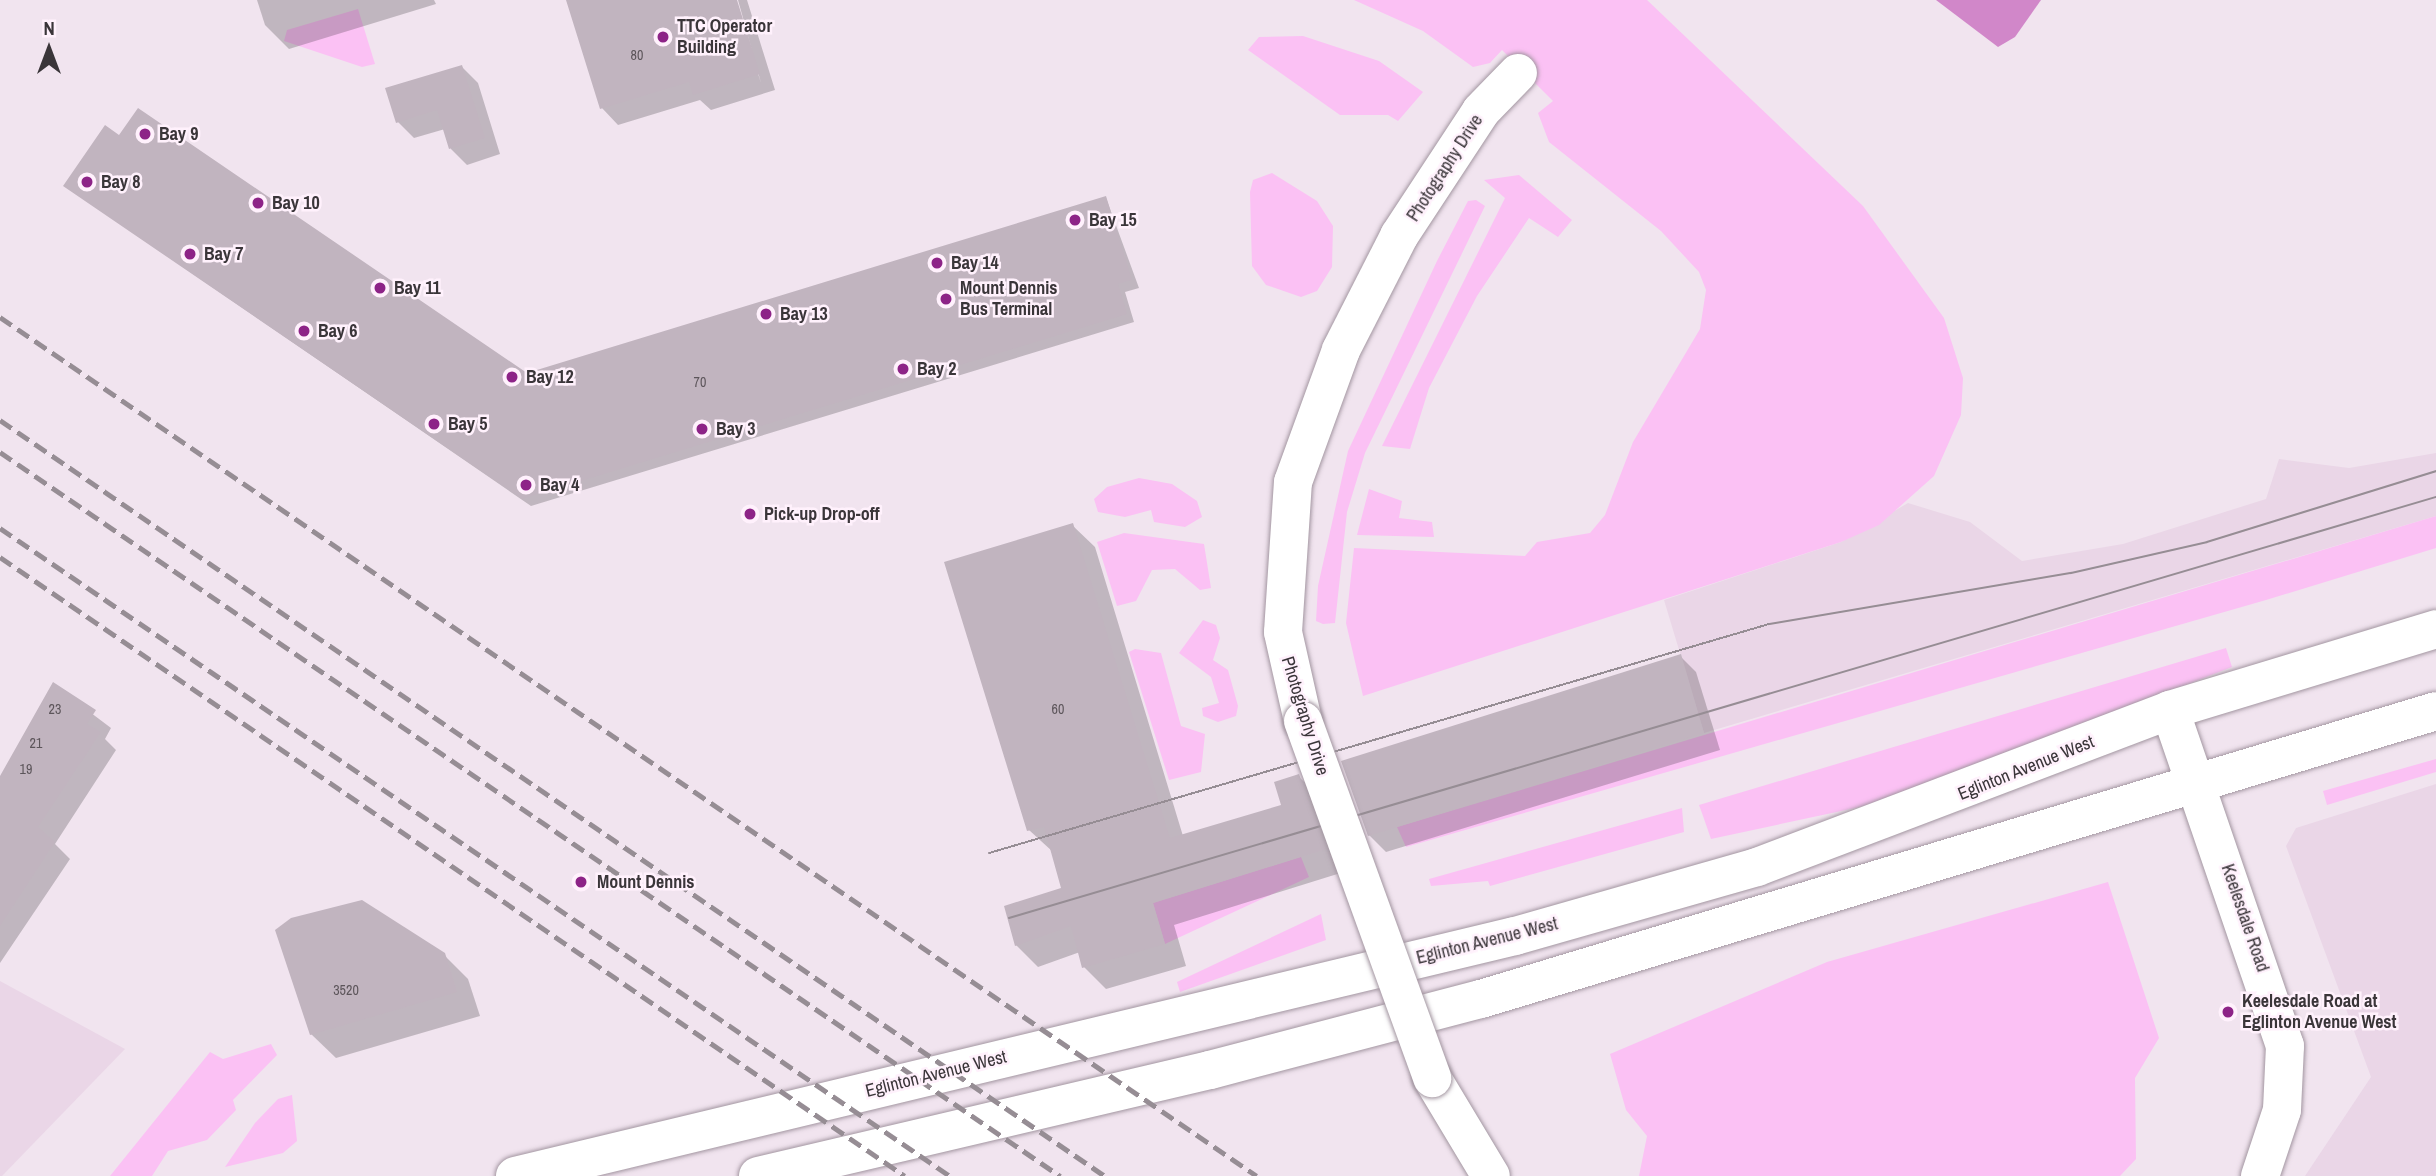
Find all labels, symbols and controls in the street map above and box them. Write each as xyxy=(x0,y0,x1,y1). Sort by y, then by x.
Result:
north arrow xyxy=(14,14,84,84)
text: N xyxy=(43,15,55,41)
place label: TTC Operator Building xyxy=(677,16,772,58)
marker: TTC Operator Building xyxy=(655,29,671,45)
house number: 80 xyxy=(631,47,643,63)
street label: Photography Drive xyxy=(1402,111,1488,225)
place label: Bay 9 xyxy=(159,123,198,145)
marker: Bay 9 xyxy=(137,126,153,142)
place label: Bay 8 xyxy=(101,171,140,193)
marker: Bay 8 xyxy=(79,174,95,190)
place label: Bay 10 xyxy=(272,192,320,214)
marker: Bay 10 xyxy=(250,195,266,211)
place label: Bay 15 xyxy=(1089,209,1137,231)
marker: Bay 15 xyxy=(1067,212,1083,228)
place label: Bay 7 xyxy=(204,243,243,265)
marker: Bay 7 xyxy=(182,246,198,262)
place label: Bay 14 xyxy=(951,252,999,274)
marker: Bay 14 xyxy=(929,255,945,271)
place label: Bay 11 xyxy=(394,277,441,299)
place label: Mount Dennis Bus Terminal xyxy=(960,278,1058,320)
marker: Bay 11 xyxy=(372,280,388,296)
marker: Mount Dennis Bus Terminal xyxy=(938,291,954,307)
place label: Bay 13 xyxy=(780,303,828,325)
marker: Bay 13 xyxy=(758,306,774,322)
place label: Bay 6 xyxy=(318,320,357,342)
marker: Bay 6 xyxy=(296,323,312,339)
place label: Bay 2 xyxy=(917,358,956,380)
marker: Bay 2 xyxy=(895,361,911,377)
place label: Bay 12 xyxy=(526,366,574,388)
marker: Bay 12 xyxy=(504,369,520,385)
house number: 70 xyxy=(694,374,706,390)
place label: Bay 5 xyxy=(448,413,487,435)
marker: Bay 5 xyxy=(426,416,442,432)
place label: Bay 3 xyxy=(716,418,755,440)
marker: Bay 3 xyxy=(694,421,710,437)
place label: Bay 4 xyxy=(540,474,579,496)
marker: Bay 4 xyxy=(518,477,534,493)
place label: Pick-up Drop-off xyxy=(764,503,880,525)
marker: Pick-up Drop-off xyxy=(742,506,758,522)
street label: Photography Drive xyxy=(1277,654,1333,778)
house number: 23 xyxy=(49,701,61,717)
house number: 60 xyxy=(1052,701,1064,717)
street label: Eglinton Avenue West xyxy=(1954,731,2098,805)
house number: 21 xyxy=(30,735,42,751)
house number: 19 xyxy=(20,761,32,777)
street label: Keelesdale Road xyxy=(2216,861,2274,975)
place label: Mount Dennis xyxy=(597,871,695,893)
marker: Mount Dennis xyxy=(571,872,591,892)
street label: Eglinton Avenue West xyxy=(1414,913,1560,969)
house number: 3520 xyxy=(333,982,359,998)
place label: Keelesdale Road at Eglinton Avenue West xyxy=(2242,991,2397,1034)
marker: Keelesdale Road at Eglinton Avenue West xyxy=(2220,1004,2236,1020)
street label: Eglinton Avenue West xyxy=(863,1046,1009,1102)

